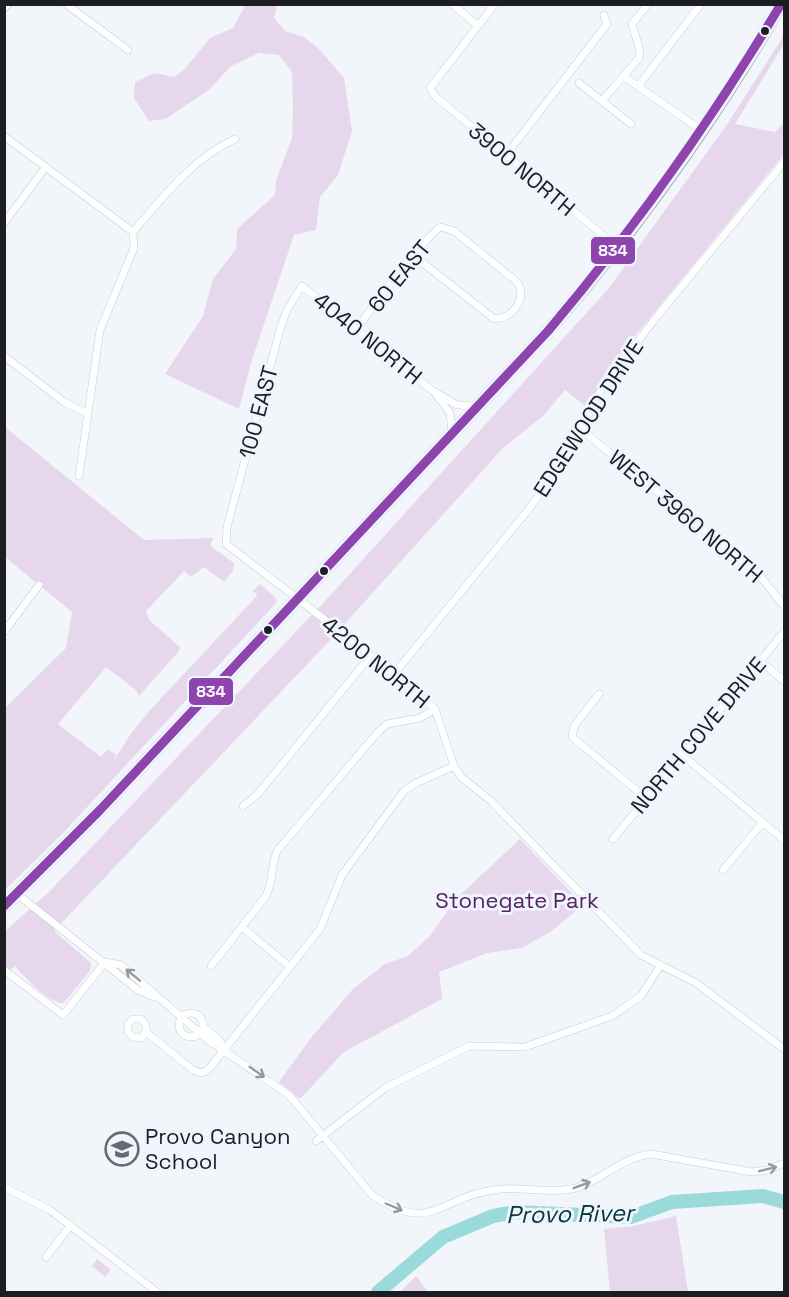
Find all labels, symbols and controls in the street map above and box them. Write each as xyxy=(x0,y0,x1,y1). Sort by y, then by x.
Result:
unlabelled marker xyxy=(759,25,771,37)
street label: 3900 NORTH xyxy=(463,116,581,222)
street label: 60 EAST xyxy=(361,234,437,318)
line badge: 834 xyxy=(590,236,636,265)
text: 834 xyxy=(598,240,628,261)
street label: 4040 NORTH xyxy=(308,286,428,390)
street label: EDGEWOOD DRIVE xyxy=(527,334,649,502)
street label: 100 EAST xyxy=(232,362,284,462)
street label: WEST 3960 NORTH xyxy=(603,443,769,589)
unlabelled marker xyxy=(318,565,330,577)
street label: 4200 NORTH xyxy=(316,610,436,714)
unlabelled marker xyxy=(262,624,274,636)
street label: NORTH COVE DRIVE xyxy=(624,651,772,819)
line badge: 834 xyxy=(188,677,234,706)
text: 834 xyxy=(196,681,226,702)
park label: Stonegate Park xyxy=(435,886,599,914)
one-way arrow xyxy=(125,968,141,981)
one-way arrow xyxy=(248,1066,264,1078)
place label: Provo Canyon School xyxy=(145,1122,291,1175)
school or university icon: Provo Canyon School xyxy=(104,1131,140,1167)
one-way arrow xyxy=(758,1162,777,1174)
one-way arrow xyxy=(573,1178,591,1189)
water label: Provo River xyxy=(506,1197,637,1230)
one-way arrow xyxy=(384,1202,403,1213)

